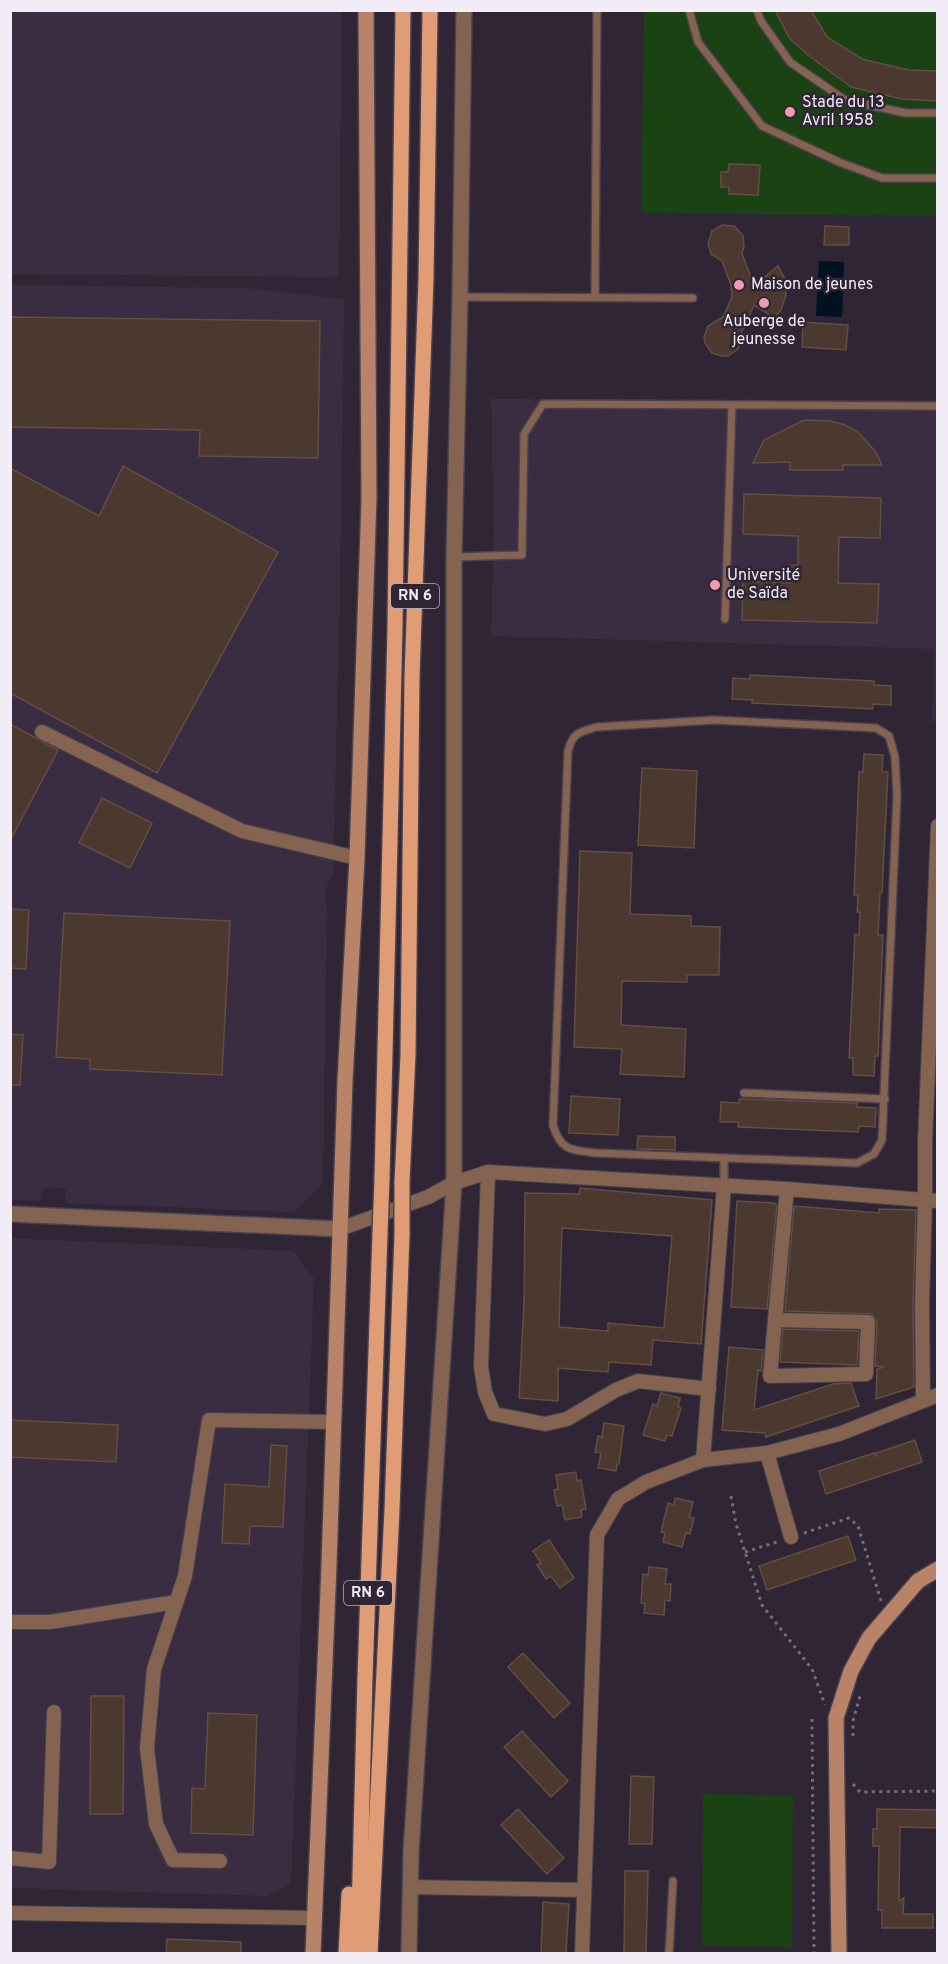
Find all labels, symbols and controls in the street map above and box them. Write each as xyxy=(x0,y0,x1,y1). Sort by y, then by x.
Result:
place label: Stade du 13 Avril 1958 xyxy=(802,93,885,131)
marker: Stade du 13 Avril 1958 xyxy=(783,105,797,119)
place label: Maison de jeunes xyxy=(751,275,873,295)
marker: Maison de jeunes xyxy=(732,278,746,292)
marker: Auberge de jeunesse xyxy=(757,296,771,310)
place label: Auberge de jeunesse xyxy=(723,312,805,350)
place label: Université de Saïda xyxy=(727,566,800,604)
marker: Université de Saïda xyxy=(708,578,722,592)
road number: RN 6 xyxy=(391,584,439,608)
road number: RN 6 xyxy=(344,1581,392,1605)

